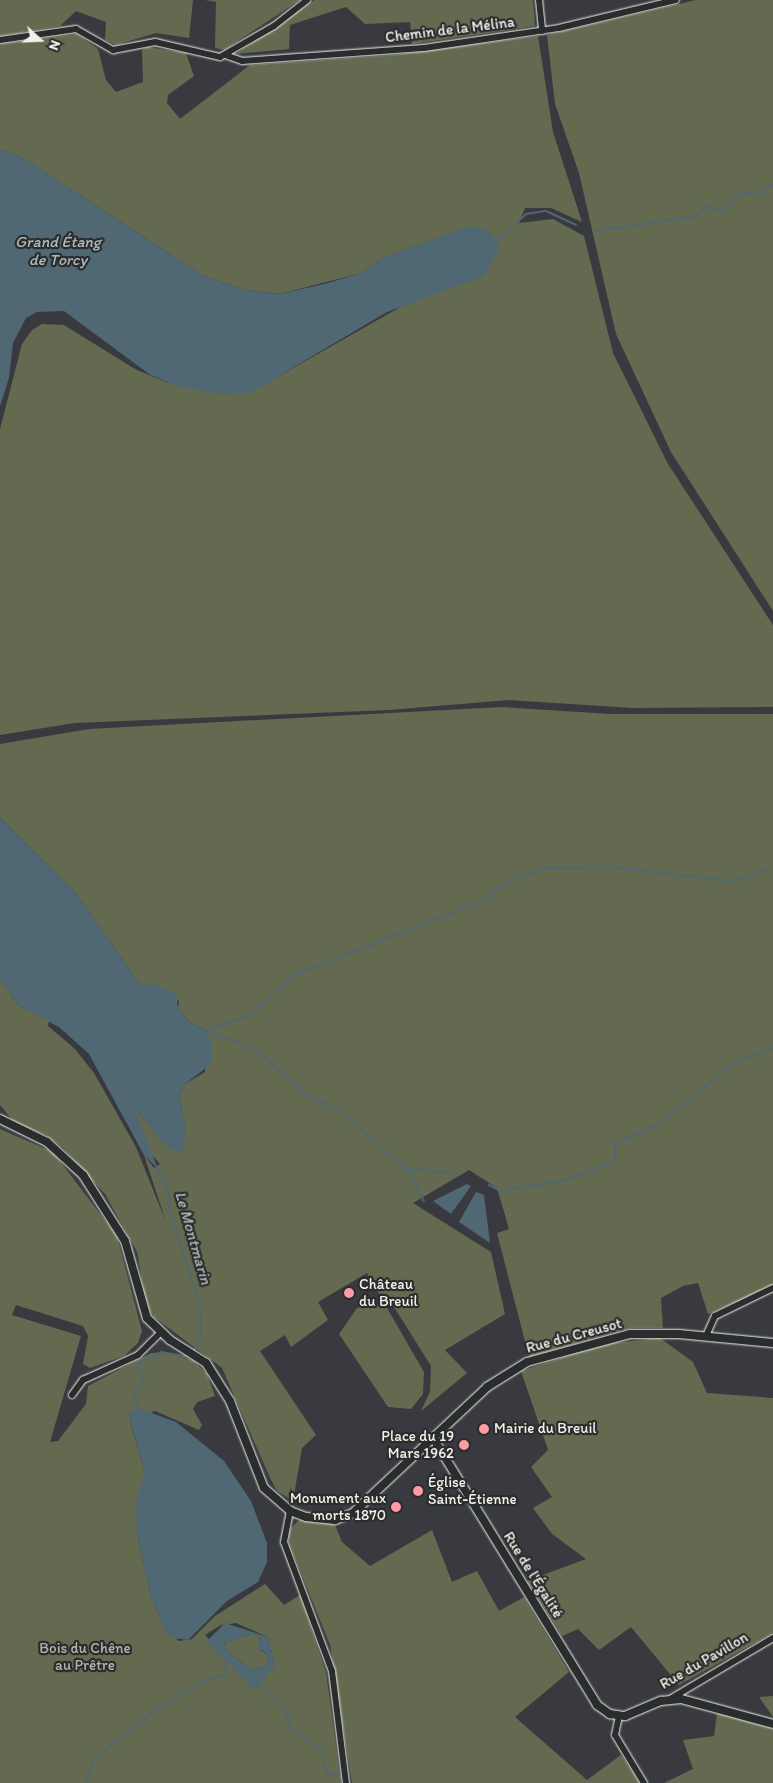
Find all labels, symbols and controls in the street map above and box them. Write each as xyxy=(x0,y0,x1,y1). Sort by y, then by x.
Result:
street label: Chemin de la Mélina xyxy=(385,13,515,47)
north arrow xyxy=(15,15,65,65)
text: N xyxy=(45,38,64,53)
water label: Grand Étang de Torcy xyxy=(15,232,101,270)
water label: Le Montmarin xyxy=(171,1190,215,1286)
place label: Château du Breuil xyxy=(359,1275,418,1310)
marker: Château du Breuil xyxy=(343,1287,355,1299)
street label: Rue du Creusot xyxy=(524,1315,624,1357)
place label: Mairie du Breuil xyxy=(494,1420,597,1438)
marker: Mairie du Breuil xyxy=(478,1423,490,1435)
place label: Place du 19 Mars 1962 xyxy=(381,1427,454,1462)
marker: Place du 19 Mars 1962 xyxy=(458,1439,470,1451)
place label: Église Saint-Étienne xyxy=(428,1473,517,1508)
marker: Église Saint-Étienne xyxy=(412,1485,424,1497)
place label: Monument aux morts 1870 xyxy=(290,1489,386,1524)
marker: Monument aux morts 1870 xyxy=(390,1501,402,1513)
street label: Rue de l'Égalité xyxy=(499,1529,567,1621)
street label: Rue du Pavillon xyxy=(657,1628,751,1694)
park label: Bois du Chêne au Prêtre xyxy=(39,1639,131,1674)

